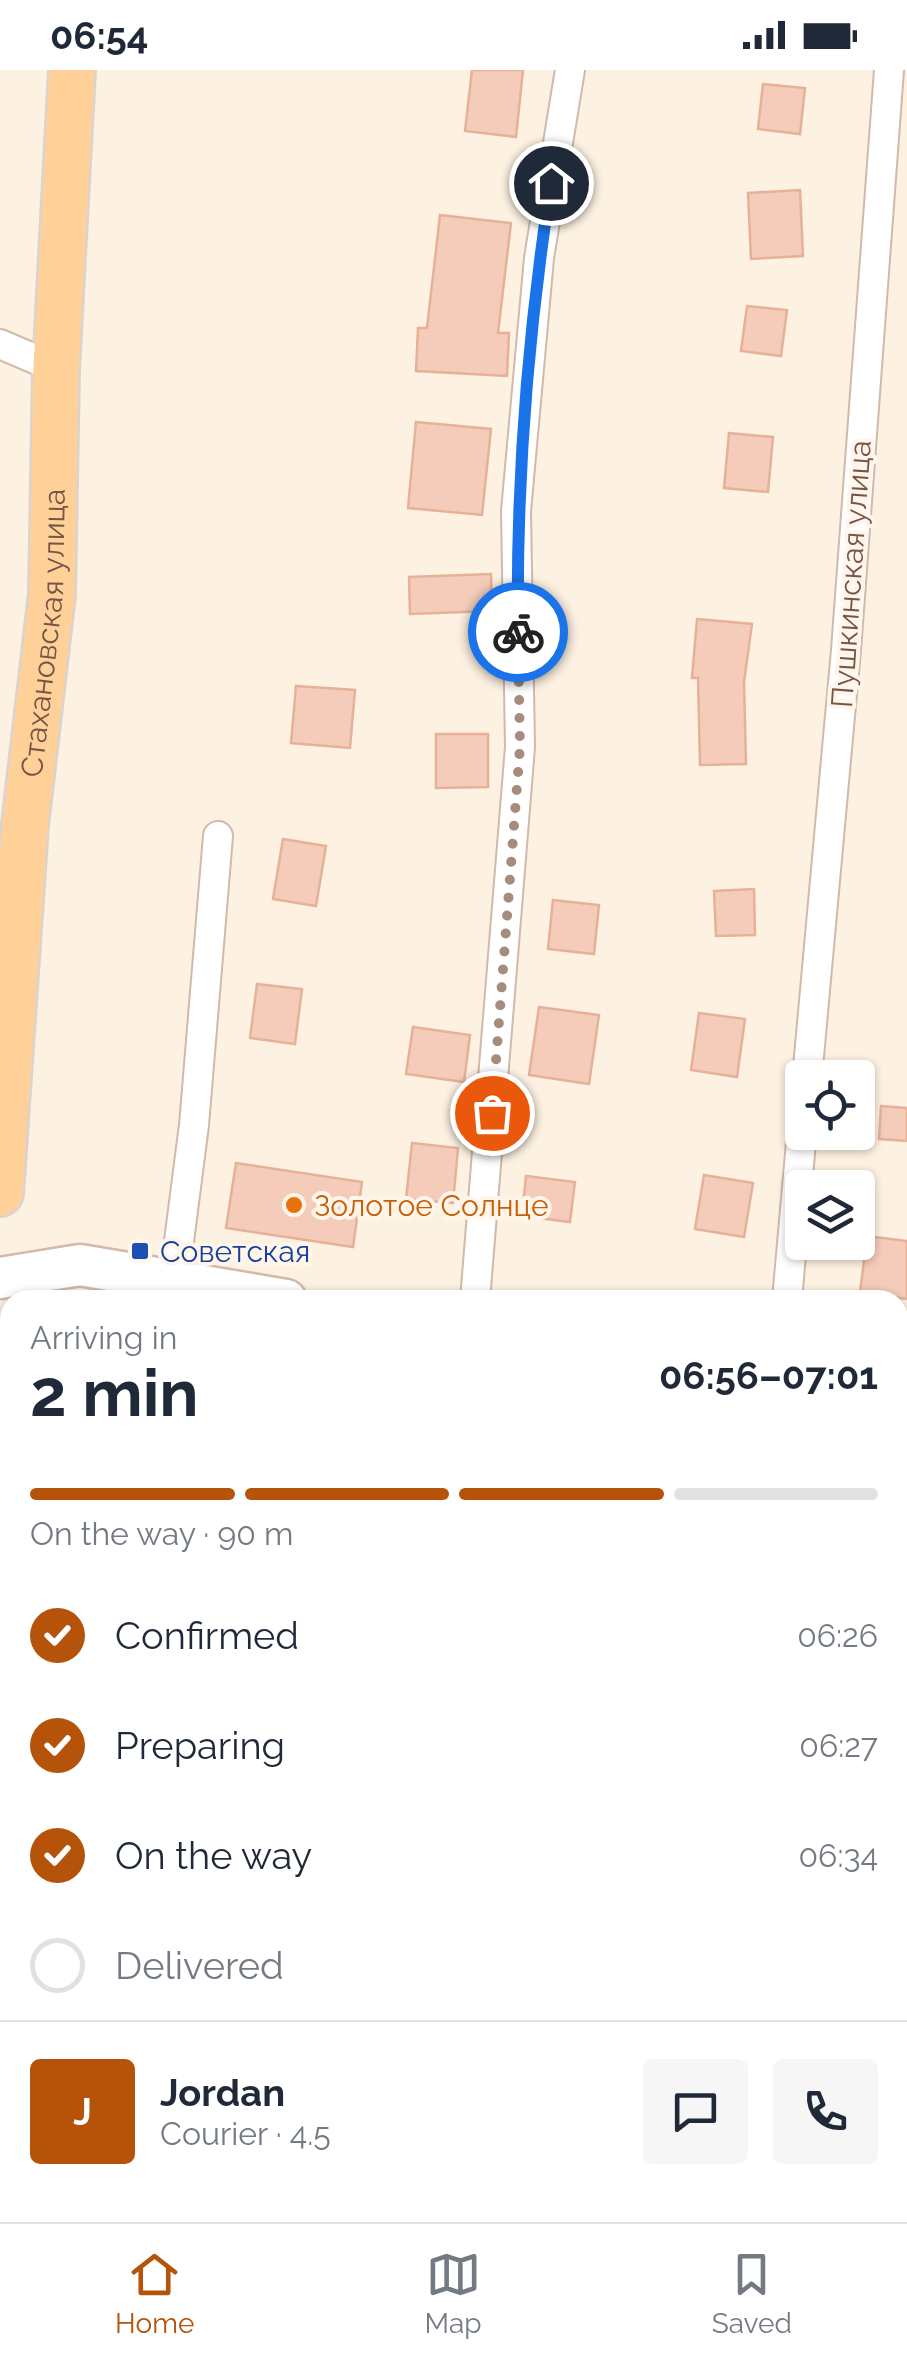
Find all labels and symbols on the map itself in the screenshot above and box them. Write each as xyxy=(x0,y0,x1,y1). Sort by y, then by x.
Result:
pin xyxy=(509,141,594,226)
street label: Пушкинская улица xyxy=(824,439,878,709)
street label: Стахановская улица xyxy=(13,488,71,779)
courier xyxy=(468,582,568,682)
pin xyxy=(450,1071,535,1156)
place label: Золотое Солнце xyxy=(314,1188,549,1223)
marker: Золотое Солнце xyxy=(283,1194,305,1216)
place label: Советская xyxy=(160,1234,310,1269)
marker: Советская xyxy=(129,1240,151,1262)

